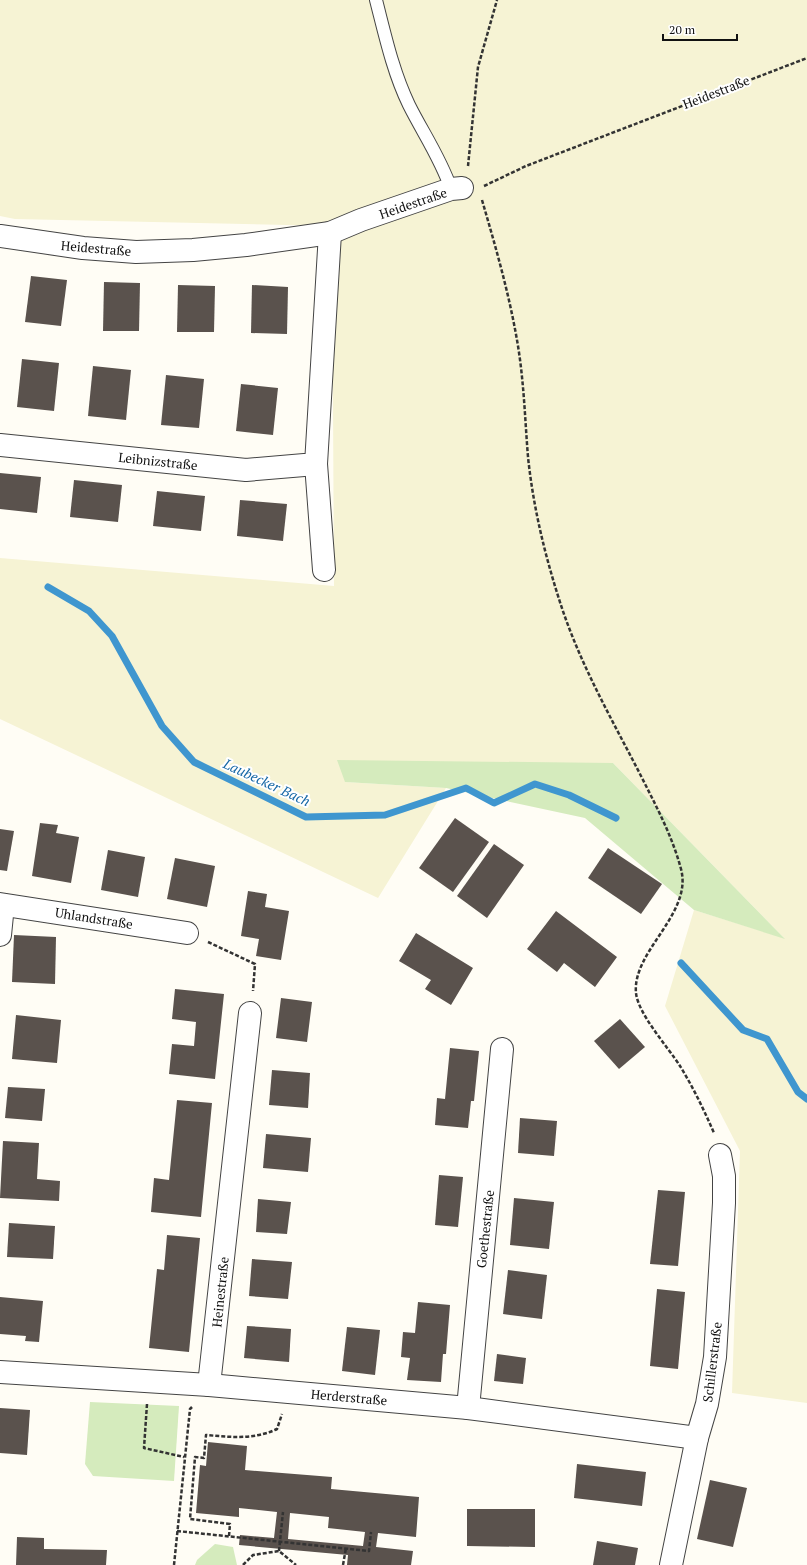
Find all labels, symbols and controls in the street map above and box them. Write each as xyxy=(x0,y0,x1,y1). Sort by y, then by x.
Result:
scale bar xyxy=(663,16,737,42)
text: 20 m xyxy=(669,22,696,37)
street label: Heidestraße xyxy=(680,71,752,113)
street label: Heidestraße xyxy=(377,183,449,223)
street label: Heidestraße xyxy=(60,236,132,260)
street label: Leibnizstraße xyxy=(118,448,198,474)
water label: Laubecker Bach xyxy=(220,753,313,810)
street label: Uhlandstraße xyxy=(54,903,134,933)
street label: Goethestraße xyxy=(472,1189,498,1269)
street label: Heinestraße xyxy=(207,1256,233,1328)
street label: Schillerstraße xyxy=(698,1321,726,1403)
street label: Herderstraße xyxy=(310,1385,388,1409)

